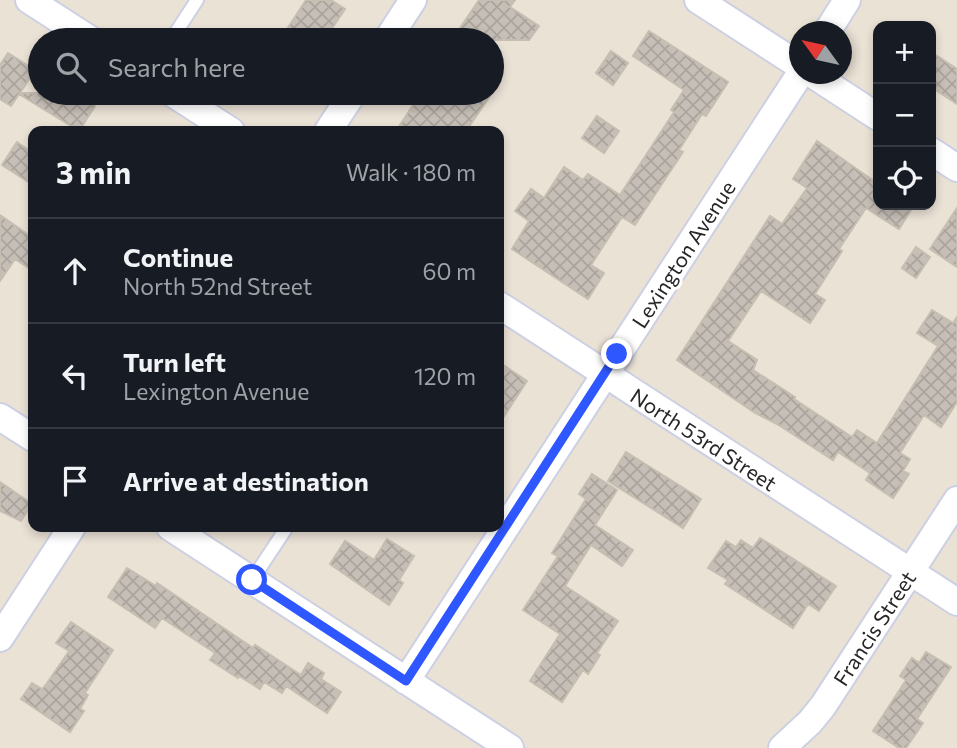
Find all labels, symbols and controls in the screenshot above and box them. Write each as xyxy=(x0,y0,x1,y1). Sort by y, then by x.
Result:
north arrow xyxy=(789,21,852,84)
map controls xyxy=(873,21,936,210)
button: + xyxy=(873,21,936,84)
search box xyxy=(28,28,504,105)
icon: search xyxy=(52,48,90,86)
text: Search here xyxy=(108,51,246,82)
button: − xyxy=(873,84,936,147)
button: locate xyxy=(873,147,936,210)
text: 3 min xyxy=(56,153,131,190)
text: Walk · 180 m xyxy=(346,158,476,186)
street label: Lexington Avenue xyxy=(626,176,740,332)
text: Continue xyxy=(123,241,233,272)
icon: ahead xyxy=(56,252,94,290)
text: 60 m xyxy=(423,257,476,285)
text: North 52nd Street xyxy=(123,272,312,300)
route end xyxy=(601,338,632,369)
text: Turn left xyxy=(123,346,226,377)
icon: left xyxy=(56,357,94,395)
text: 120 m xyxy=(414,362,476,390)
text: Lexington Avenue xyxy=(123,377,309,405)
street label: North 53rd Street xyxy=(626,382,782,496)
icon: arrive xyxy=(56,462,94,500)
text: Arrive at destination xyxy=(123,465,369,496)
route start xyxy=(236,564,267,595)
street label: Francis Street xyxy=(828,566,920,690)

